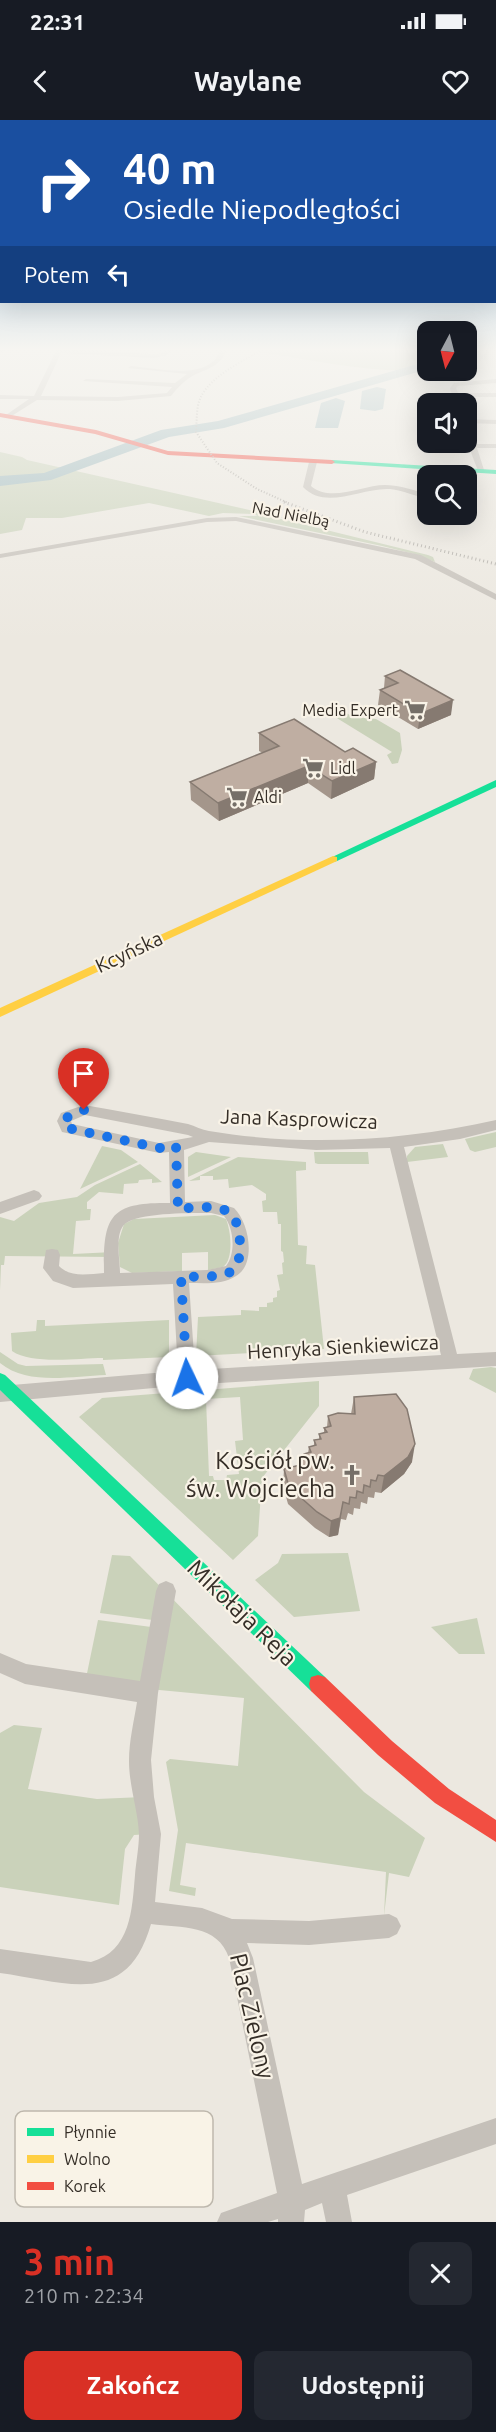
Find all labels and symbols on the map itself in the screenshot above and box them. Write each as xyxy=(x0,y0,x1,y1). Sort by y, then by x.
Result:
north arrow xyxy=(417,321,477,381)
street label: Nad Nielbą xyxy=(251,498,331,530)
supermarket icon: Media Expert xyxy=(403,698,427,722)
place label: Media Expert xyxy=(302,701,399,719)
supermarket icon: Lidl xyxy=(301,756,325,780)
place label: Lidl xyxy=(330,759,356,777)
supermarket icon: Aldi xyxy=(225,785,249,809)
place label: Aldi xyxy=(254,788,282,806)
street label: Kcyńska xyxy=(92,926,166,977)
pin xyxy=(58,1048,109,1110)
street label: Jana Kasprowicza xyxy=(220,1104,378,1133)
street label: Henryka Sienkiewicza xyxy=(247,1330,439,1363)
position arrow xyxy=(155,1346,219,1410)
place label: Kościół pw. św. Wojciecha xyxy=(186,1447,335,1502)
church icon: Kościół pw. św. Wojciecha xyxy=(340,1463,364,1487)
street label: Mikołaja Reja xyxy=(182,1554,302,1671)
street label: Plac Zielony xyxy=(225,1950,280,2082)
legend xyxy=(15,2111,213,2207)
text: Płynnie xyxy=(64,2123,117,2141)
text: Wolno xyxy=(64,2150,111,2168)
text: Korek xyxy=(64,2177,106,2195)

